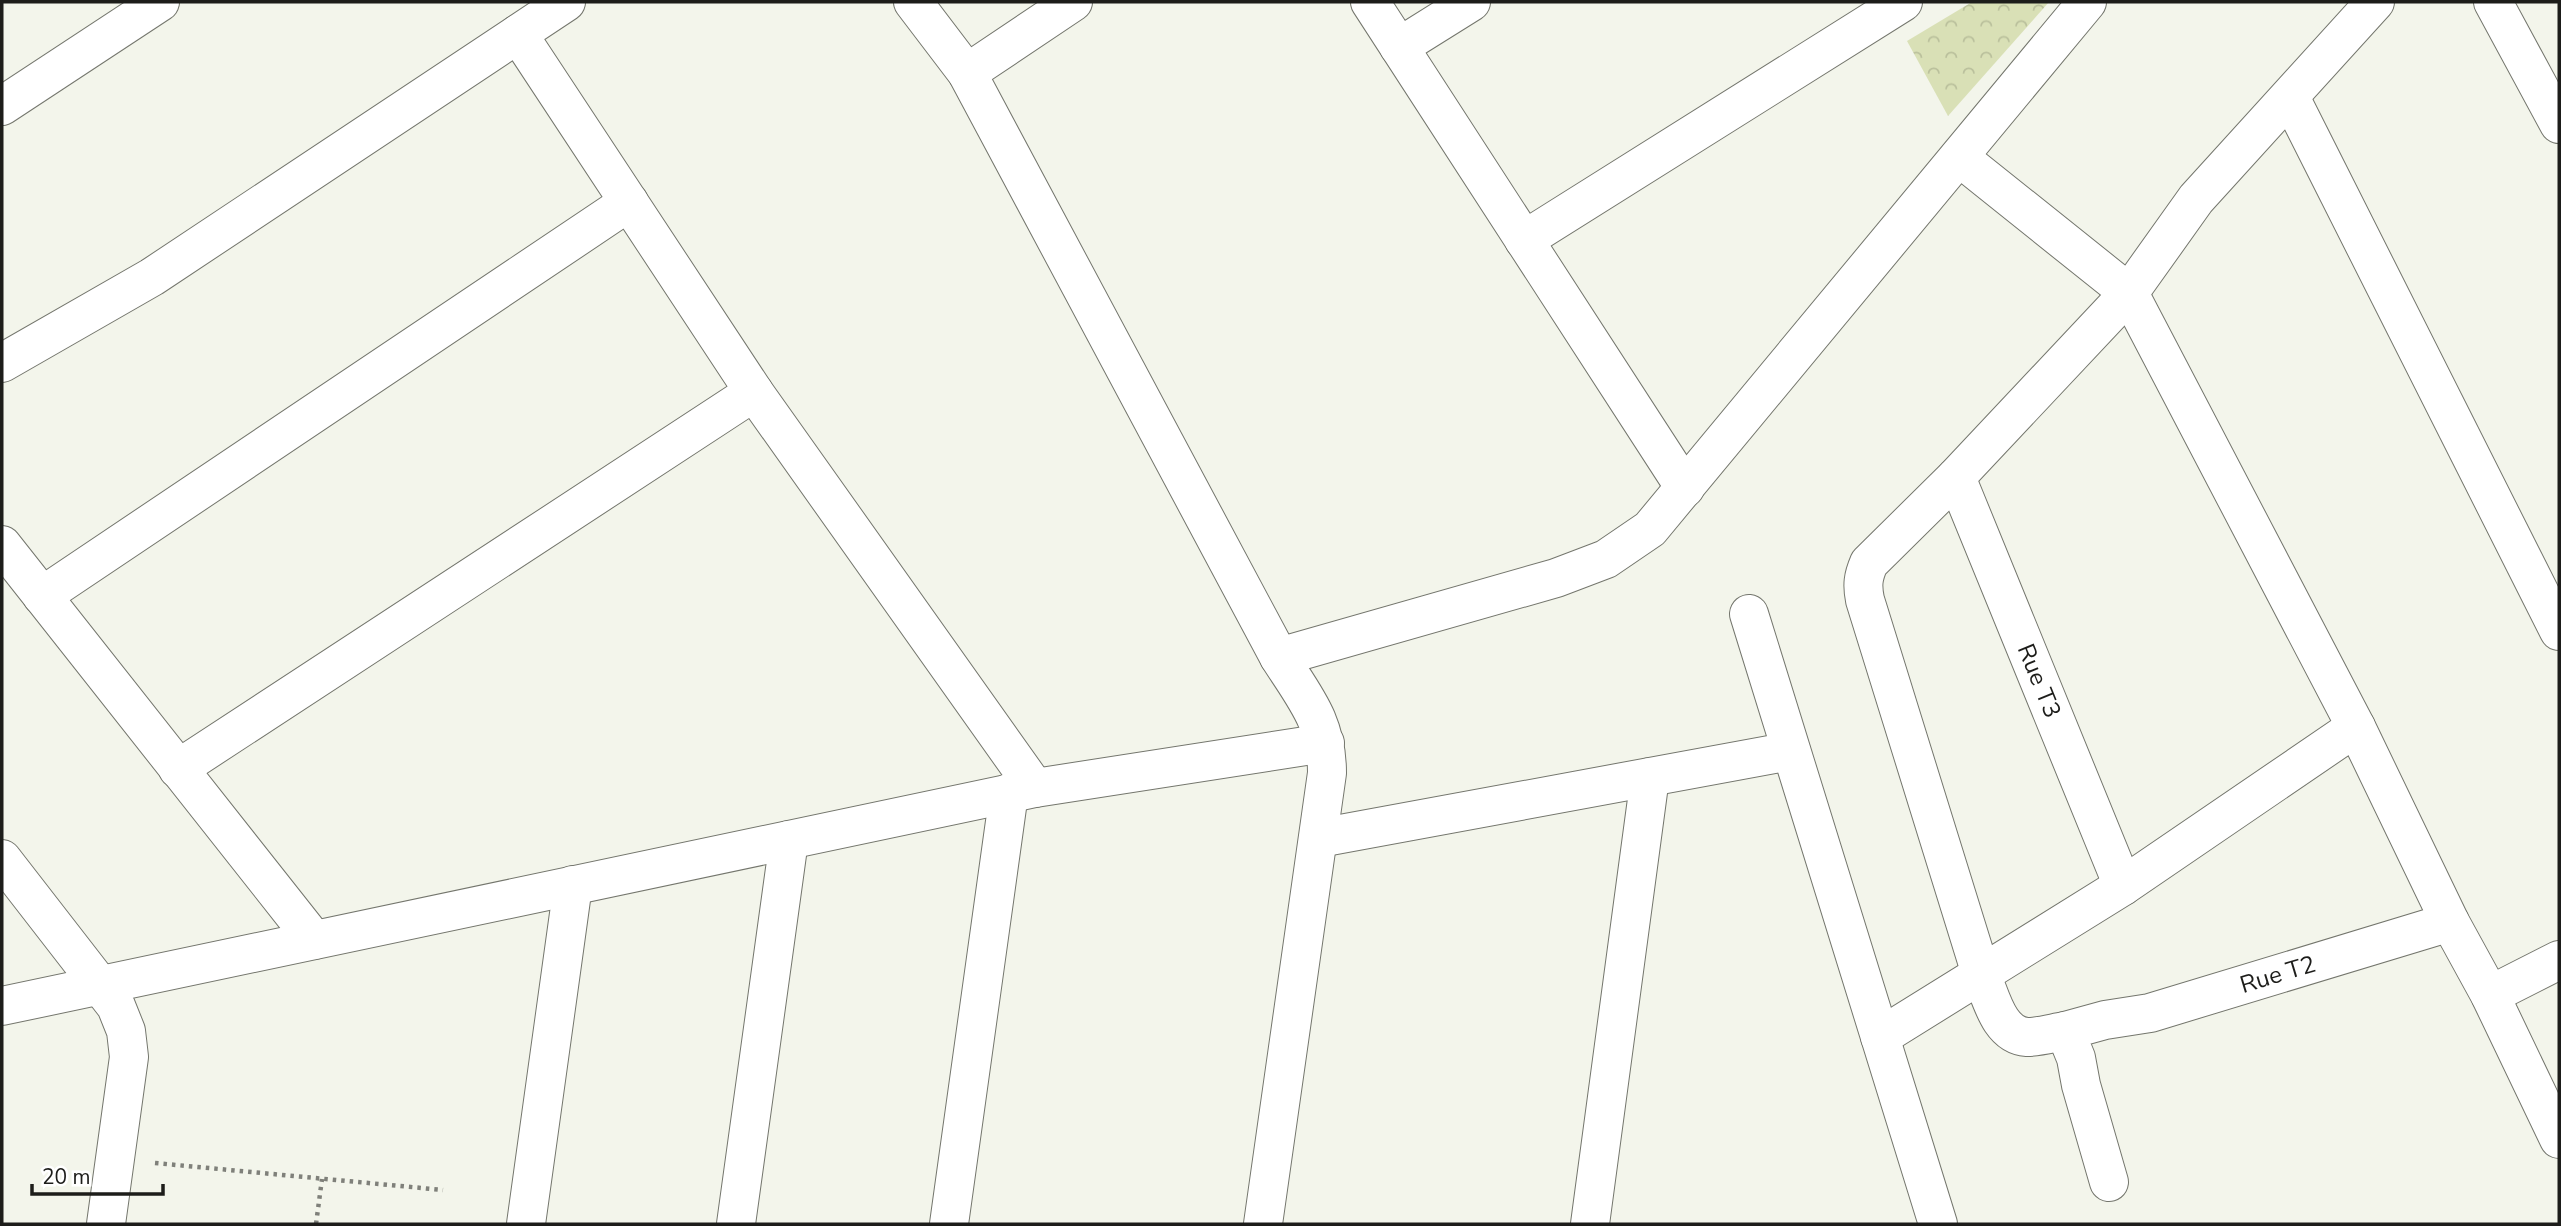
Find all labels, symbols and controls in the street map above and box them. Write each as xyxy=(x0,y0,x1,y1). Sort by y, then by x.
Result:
street label: Rue T3 xyxy=(2010,639,2069,723)
street label: Rue T2 xyxy=(2236,948,2319,1001)
scale bar xyxy=(32,1152,163,1196)
text: 20 m xyxy=(42,1163,91,1191)

